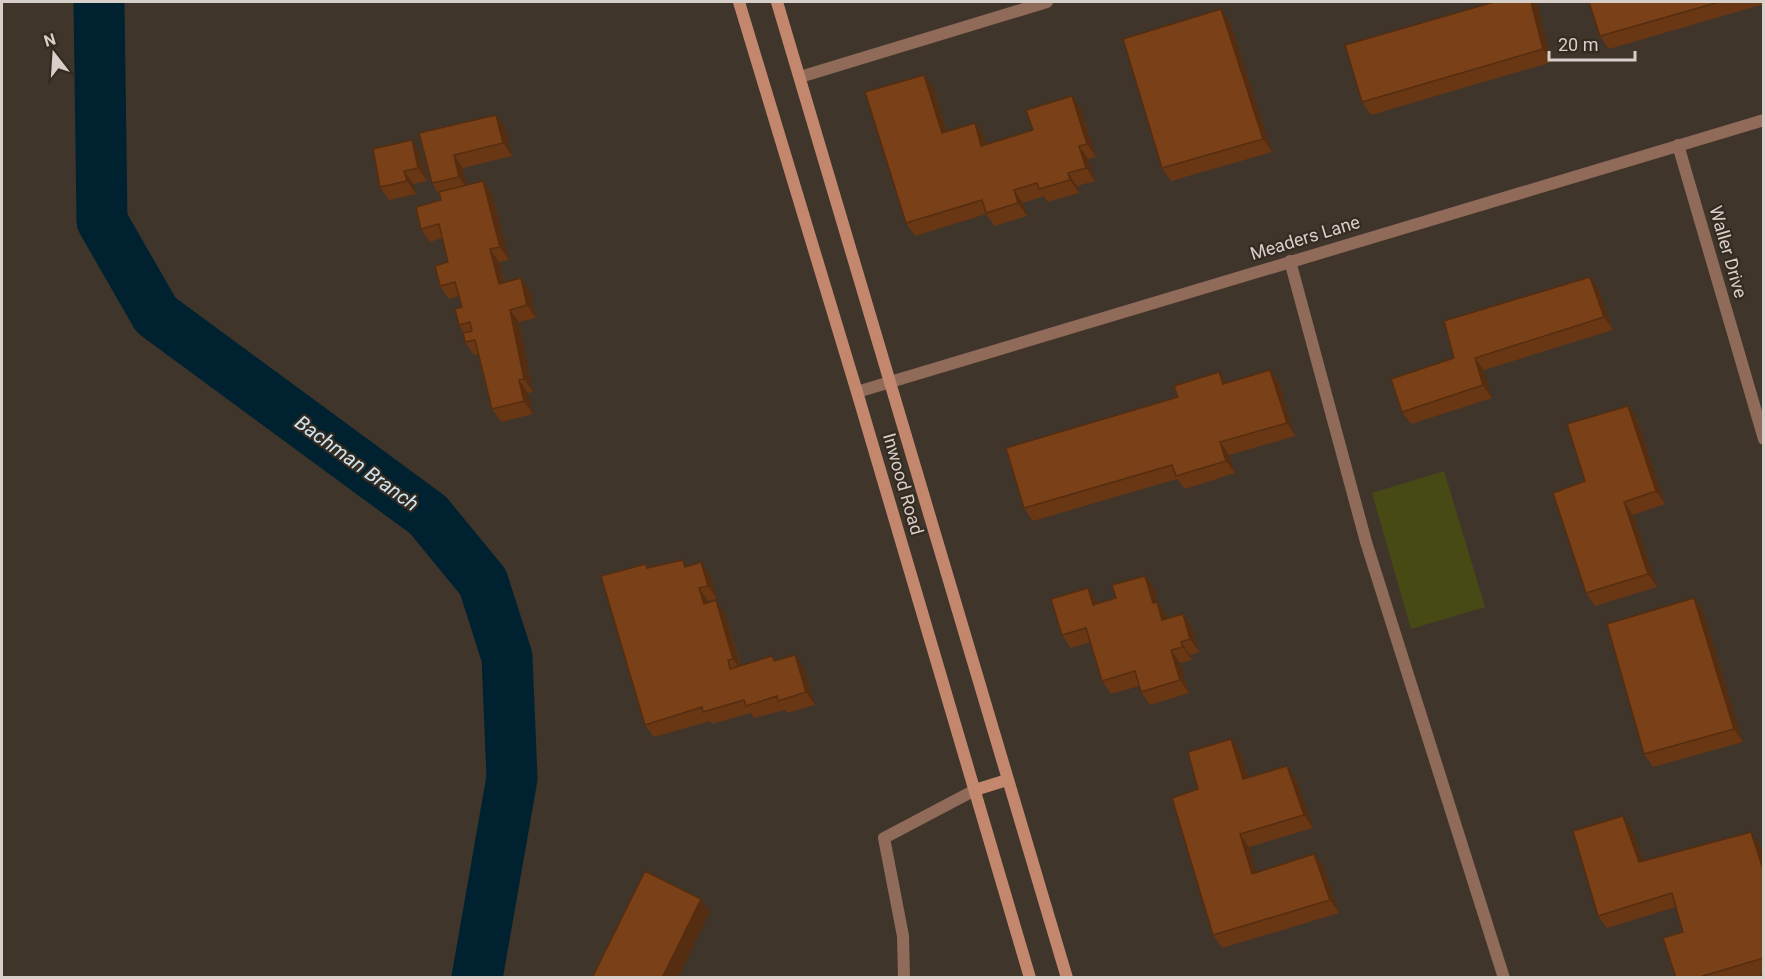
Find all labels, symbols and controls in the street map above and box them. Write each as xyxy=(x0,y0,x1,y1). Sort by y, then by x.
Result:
north arrow xyxy=(24,24,84,84)
scale bar xyxy=(1549,24,1634,62)
text: N xyxy=(42,29,58,51)
text: 20 m xyxy=(1558,34,1598,55)
street label: Waller Drive xyxy=(1705,203,1752,300)
street label: Meaders Lane xyxy=(1247,211,1362,264)
water label: Bachman Branch xyxy=(290,410,424,516)
street label: Inwood Road xyxy=(879,431,928,537)

